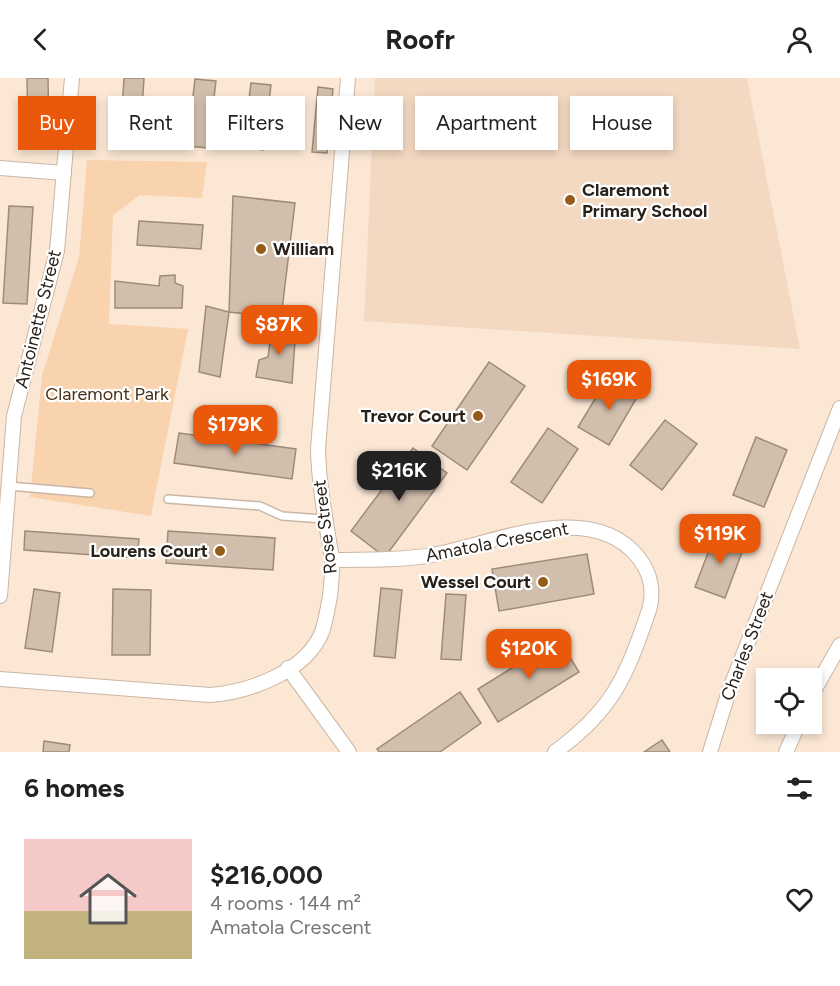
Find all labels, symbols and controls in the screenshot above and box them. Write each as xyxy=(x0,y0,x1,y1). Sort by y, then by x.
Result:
icon: back xyxy=(24,23,57,56)
text: Roofr xyxy=(385,23,455,56)
icon: person xyxy=(783,23,816,56)
chip: Buy xyxy=(18,96,96,150)
chip: Rent xyxy=(108,96,194,150)
chip: Filters xyxy=(206,96,305,150)
chip: New xyxy=(317,96,403,150)
chip: Apartment xyxy=(415,96,558,150)
chip: House xyxy=(570,96,673,150)
place label: Claremont Primary School xyxy=(582,179,707,222)
marker: Claremont Primary School xyxy=(563,193,577,207)
place label: William xyxy=(273,238,334,260)
marker: William xyxy=(254,242,268,256)
street label: Antoinette Street xyxy=(10,247,66,390)
pin: $87K xyxy=(243,305,315,356)
text: $87K xyxy=(255,312,303,336)
pin: $169K xyxy=(567,360,651,411)
text: $169K xyxy=(581,367,637,391)
park label: Claremont Park xyxy=(45,383,169,405)
pin: $179K xyxy=(193,405,277,456)
place label: Trevor Court xyxy=(361,405,466,427)
marker: Trevor Court xyxy=(471,409,485,423)
text: $179K xyxy=(207,412,263,436)
pin: $216K xyxy=(357,451,441,502)
text: $216K xyxy=(371,458,427,482)
street label: Rose Street xyxy=(308,478,342,575)
pin: $119K xyxy=(678,514,762,565)
street label: Amatola Crescent xyxy=(424,517,571,567)
text: $119K xyxy=(694,521,746,545)
place label: Lourens Court xyxy=(90,540,208,562)
marker: Lourens Court xyxy=(213,544,227,558)
place label: Wessel Court xyxy=(421,571,531,593)
marker: Wessel Court xyxy=(536,575,550,589)
street label: Charles Street xyxy=(716,588,778,704)
pin: $120K xyxy=(487,629,571,680)
text: $120K xyxy=(500,636,558,660)
map controls xyxy=(756,668,822,734)
button: locate xyxy=(756,668,822,734)
text: 6 homes xyxy=(24,772,124,804)
icon: filters xyxy=(783,772,816,805)
text: $216,000 xyxy=(210,859,323,891)
icon: home xyxy=(72,863,144,935)
icon: heart xyxy=(783,883,816,916)
text: 4 rooms · 144 m² xyxy=(210,891,361,915)
text: Amatola Crescent xyxy=(210,915,371,939)

